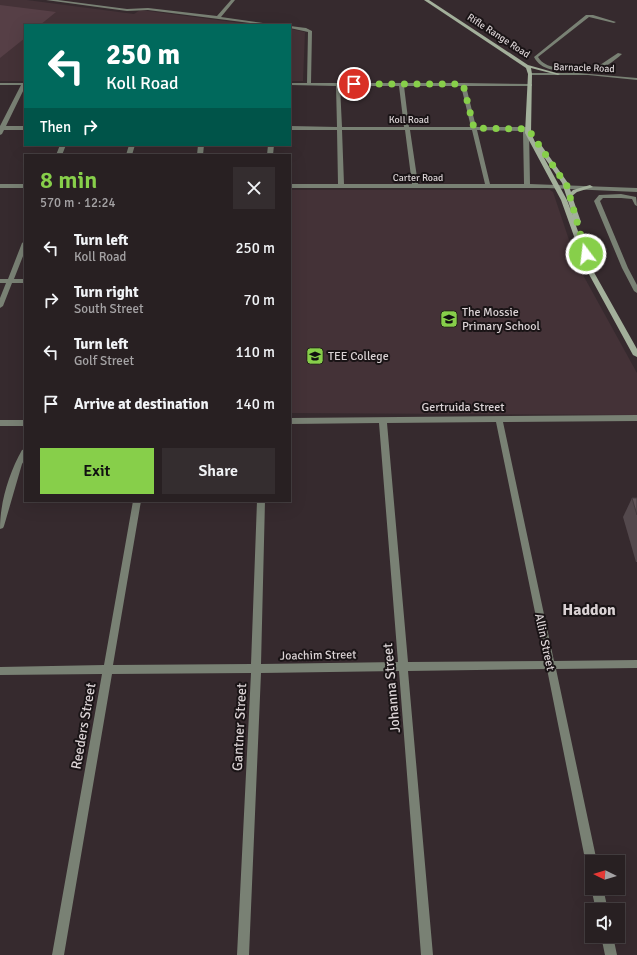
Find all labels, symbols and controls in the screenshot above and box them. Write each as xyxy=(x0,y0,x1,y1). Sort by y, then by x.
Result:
street label: Rifle Range Road xyxy=(465,11,532,61)
text: 250 m xyxy=(106,38,180,72)
icon: left xyxy=(40,40,92,92)
street label: Barnacle Road xyxy=(553,61,615,75)
pin xyxy=(337,67,371,101)
text: Koll Road xyxy=(106,72,179,94)
icon: arrive xyxy=(343,73,365,95)
street label: Koll Road xyxy=(389,114,429,126)
icon: right xyxy=(79,116,101,138)
text: Then xyxy=(40,118,71,136)
text: 8 min xyxy=(40,165,97,195)
button: close xyxy=(233,167,275,209)
street label: Carter Road xyxy=(393,172,443,184)
text: 570 m · 12:24 xyxy=(40,195,116,211)
text: Turn left xyxy=(74,231,128,249)
position arrow xyxy=(565,233,607,275)
icon: left xyxy=(40,237,62,259)
text: 250 m xyxy=(235,239,275,257)
text: Koll Road xyxy=(74,249,126,265)
text: Turn right xyxy=(74,283,139,301)
icon: right xyxy=(40,289,62,311)
text: 70 m xyxy=(244,291,275,309)
text: South Street xyxy=(74,301,143,317)
place label: The Mossie Primary School xyxy=(462,305,540,334)
school or university icon: The Mossie Primary School xyxy=(439,309,459,329)
text: Turn left xyxy=(74,335,128,353)
icon: left xyxy=(40,341,62,363)
text: 110 m xyxy=(235,343,275,361)
school or university icon: TEE College xyxy=(305,346,325,366)
place label: TEE College xyxy=(328,349,389,364)
text: Golf Street xyxy=(74,353,134,369)
icon: arrive xyxy=(40,393,62,415)
text: Arrive at destination xyxy=(74,395,209,413)
text: 140 m xyxy=(235,395,275,413)
street label: Gertruida Street xyxy=(421,400,505,415)
button: Exit xyxy=(40,448,154,494)
button: Share xyxy=(162,448,275,494)
district label: Haddon xyxy=(562,600,616,620)
street label: Allin Street xyxy=(531,612,558,672)
street label: Johanna Street xyxy=(379,642,404,734)
street label: Joachim Street xyxy=(280,647,356,664)
street label: Reeders Street xyxy=(68,681,99,771)
street label: Gantner Street xyxy=(229,683,250,771)
north arrow xyxy=(585,855,625,895)
map controls xyxy=(585,855,625,943)
button: sound xyxy=(585,903,625,943)

